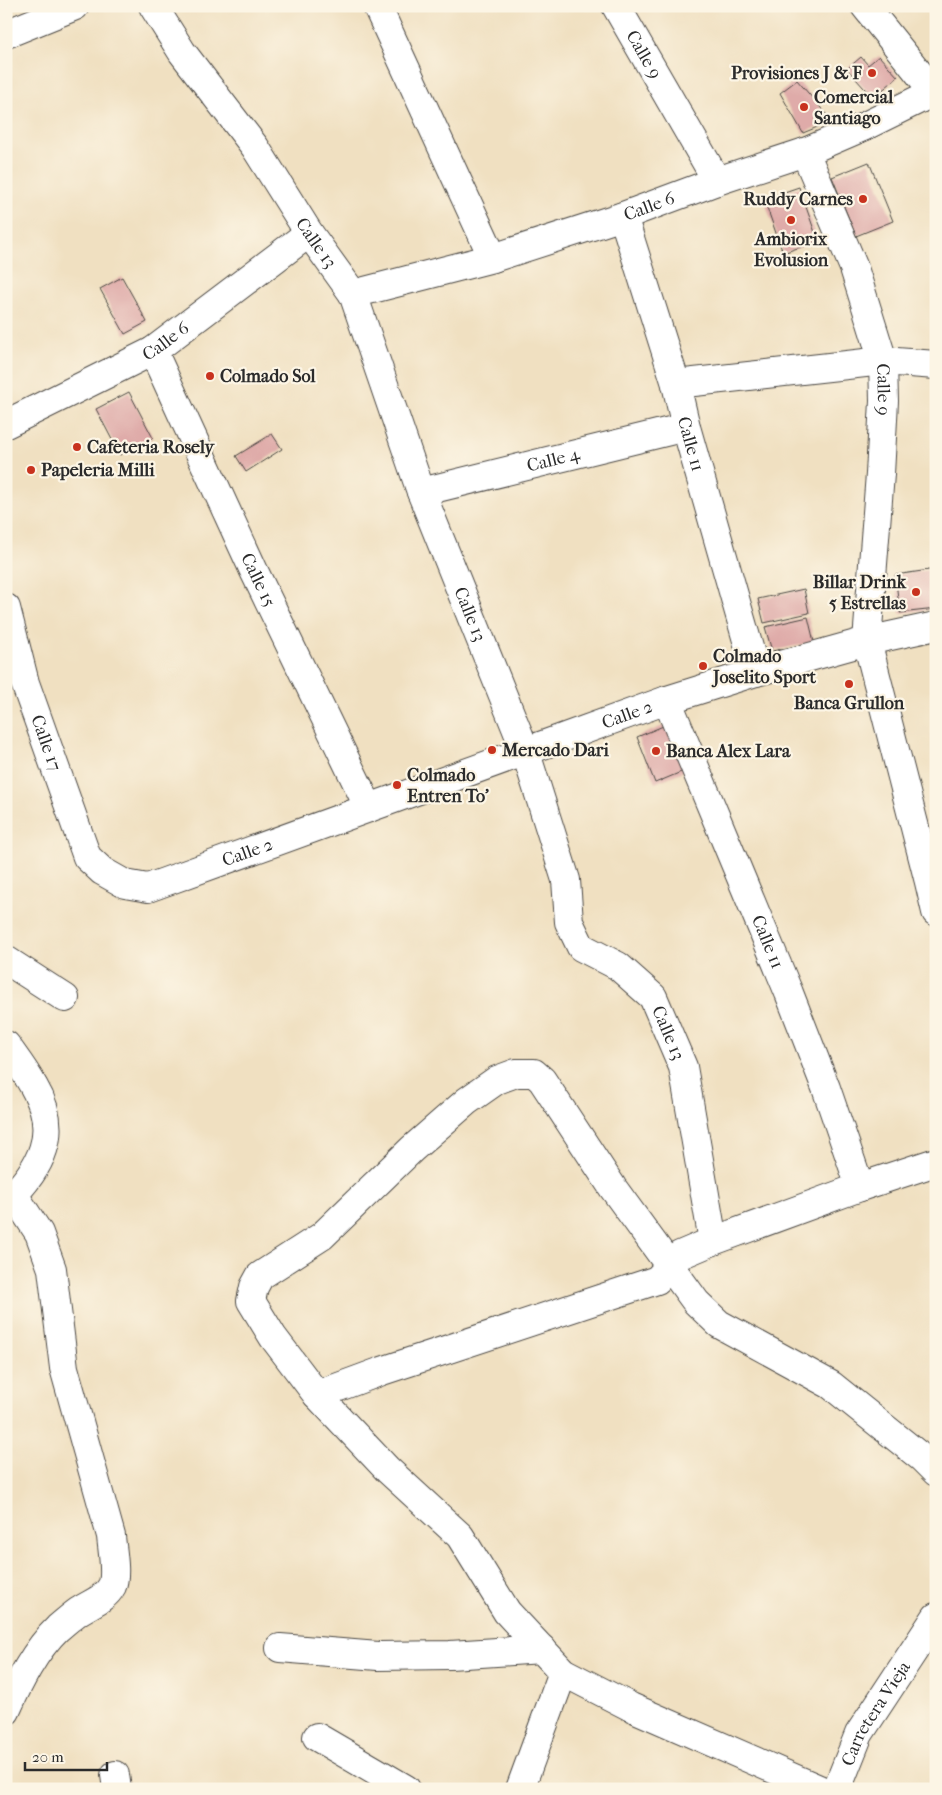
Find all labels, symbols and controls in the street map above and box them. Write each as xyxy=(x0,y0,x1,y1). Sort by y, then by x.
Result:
street label: Calle 9 xyxy=(622,27,666,82)
place label: Provisiones J & F xyxy=(731,63,862,84)
marker: Provisiones J & F xyxy=(866,67,878,79)
place label: Comercial Santiago xyxy=(814,87,894,129)
marker: Comercial Santiago xyxy=(798,101,810,113)
street label: Calle 6 xyxy=(621,187,678,225)
place label: Ruddy Carnes xyxy=(743,189,853,210)
marker: Ruddy Carnes xyxy=(857,193,869,205)
street label: Calle 13 xyxy=(292,214,341,272)
marker: Ambiorix Evolusion xyxy=(785,214,797,226)
place label: Ambiorix Evolusion xyxy=(754,229,829,271)
street label: Calle 6 xyxy=(139,317,193,365)
street label: Calle 9 xyxy=(873,363,895,416)
place label: Colmado Sol xyxy=(220,366,316,387)
marker: Colmado Sol xyxy=(204,370,216,382)
street label: Calle 11 xyxy=(673,415,709,474)
place label: Cafeteria Rosely xyxy=(87,437,216,458)
marker: Cafeteria Rosely xyxy=(71,441,83,453)
street label: Calle 4 xyxy=(525,443,582,476)
place label: Papeleria Milli xyxy=(41,460,155,481)
marker: Papeleria Milli xyxy=(25,464,37,476)
street label: Calle 15 xyxy=(237,550,280,610)
place label: Billar Drink 5 Estrellas xyxy=(813,572,907,614)
street label: Calle 13 xyxy=(450,584,491,644)
marker: Billar Drink 5 Estrellas xyxy=(910,586,922,598)
place label: Colmado Joselito Sport xyxy=(711,646,816,688)
marker: Colmado Joselito Sport xyxy=(697,660,709,672)
marker: Banca Grullon xyxy=(843,678,855,690)
place label: Banca Grullon xyxy=(794,693,905,714)
street label: Calle 2 xyxy=(599,696,655,733)
street label: Calle 17 xyxy=(27,712,66,774)
place label: Mercado Dari xyxy=(501,740,610,761)
place label: Banca Alex Lara xyxy=(666,741,791,762)
marker: Mercado Dari xyxy=(486,744,498,756)
marker: Banca Alex Lara xyxy=(650,745,662,757)
place label: Colmado Entren To' xyxy=(407,765,489,807)
marker: Colmado Entren To' xyxy=(391,779,403,791)
street label: Calle 2 xyxy=(219,833,275,871)
street label: Calle 11 xyxy=(747,912,788,972)
street label: Calle 13 xyxy=(648,1003,689,1063)
street label: Carretera Vieja xyxy=(837,1657,915,1769)
scale bar xyxy=(25,1740,108,1772)
text: 20 m xyxy=(32,1748,64,1766)

